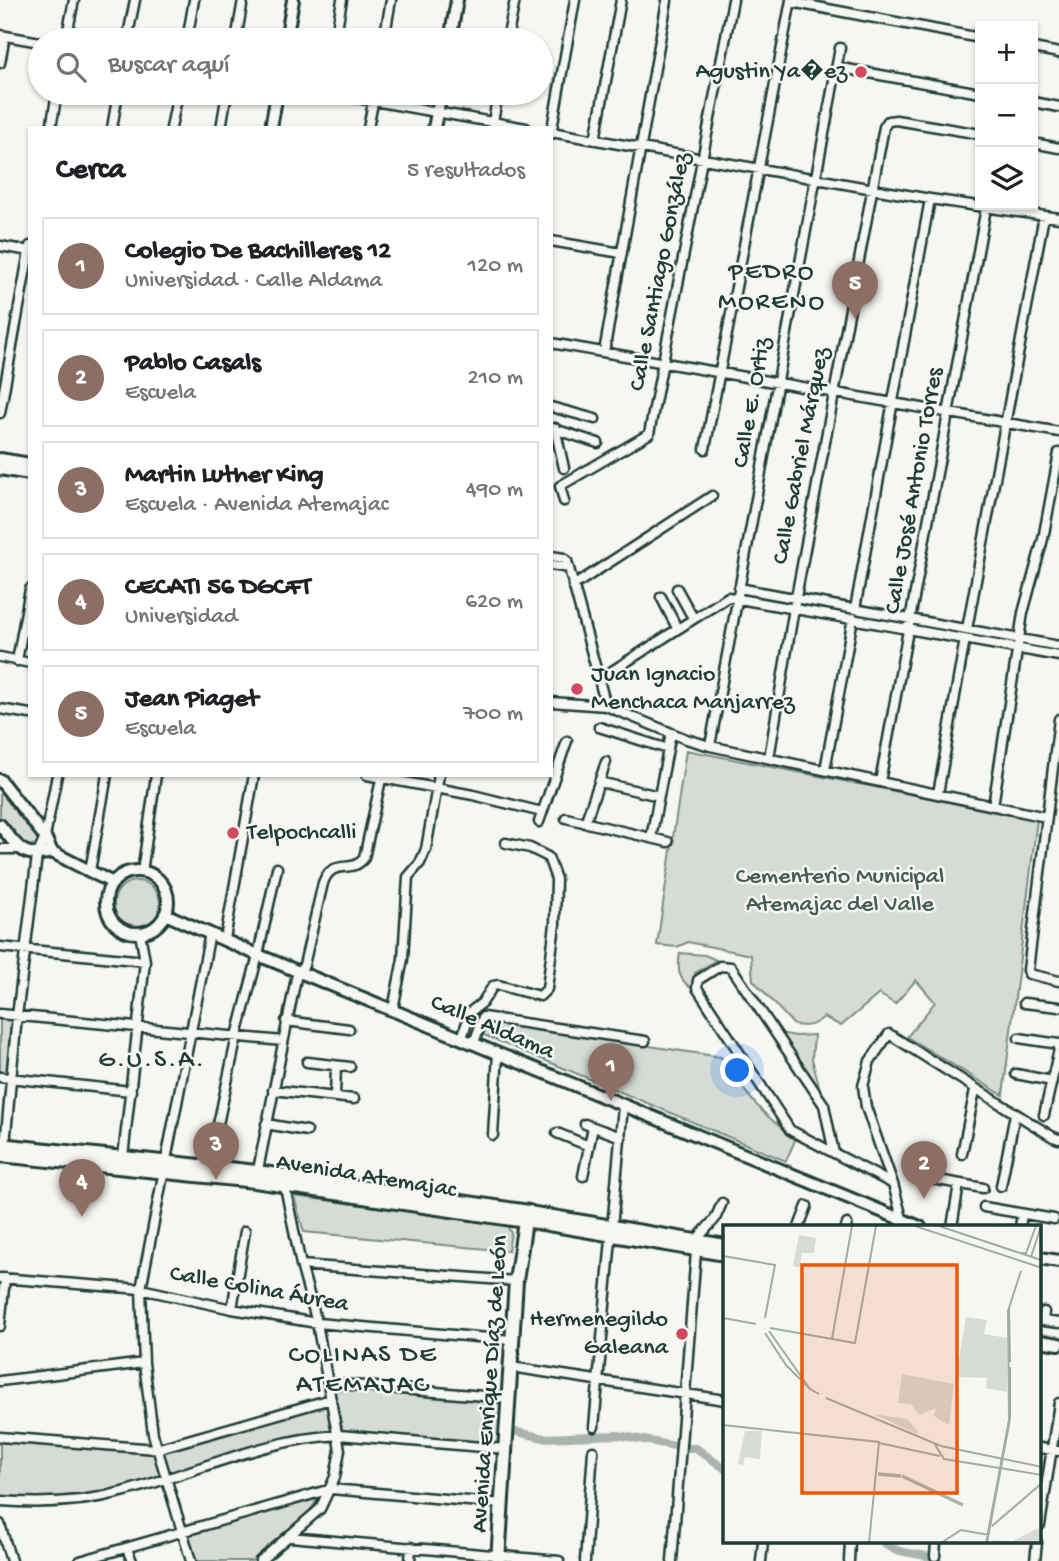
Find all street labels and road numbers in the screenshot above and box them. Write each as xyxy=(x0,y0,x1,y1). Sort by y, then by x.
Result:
street label: Calle Santiago González xyxy=(624,149,699,394)
street label: Calle E. Ortiz xyxy=(727,334,779,470)
street label: Calle Gabriel Márquez xyxy=(767,344,838,567)
street label: Calle José Antonio Torres xyxy=(879,364,951,616)
street label: Calle Aldama xyxy=(426,989,559,1067)
street label: Avenida Atemajac xyxy=(274,1148,459,1206)
street label: Avenida Enrique Díaz de León xyxy=(466,1234,516,1534)
street label: Calle Colina Áurea xyxy=(167,1260,351,1320)

